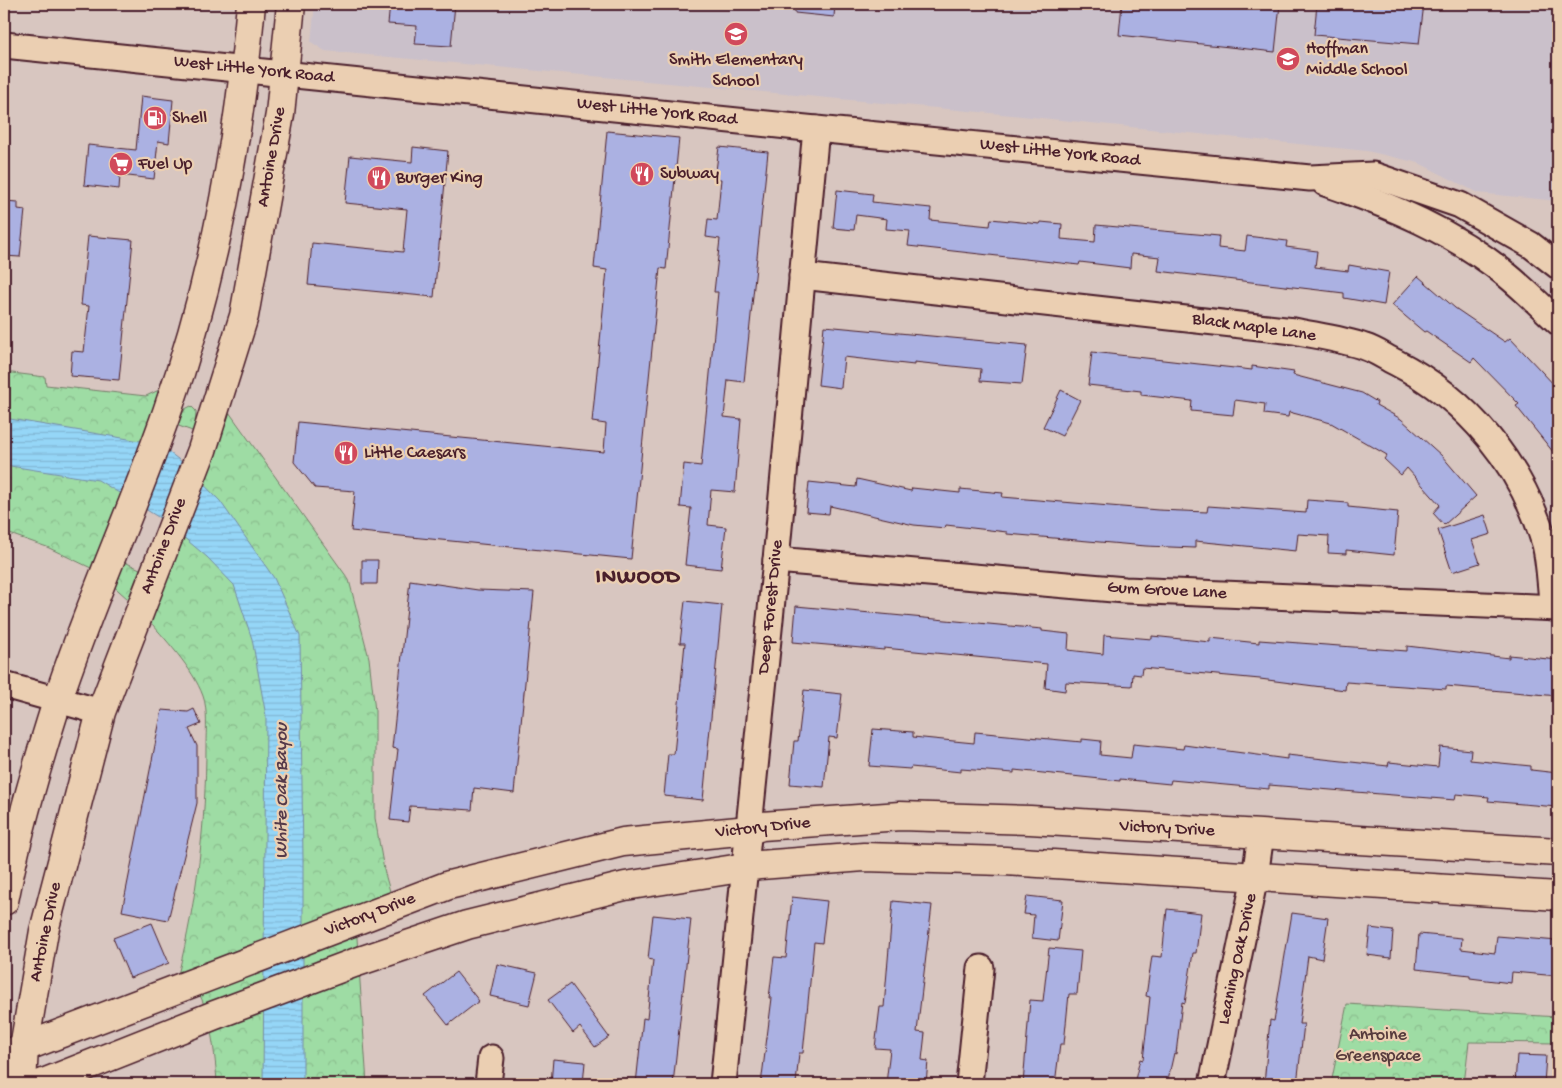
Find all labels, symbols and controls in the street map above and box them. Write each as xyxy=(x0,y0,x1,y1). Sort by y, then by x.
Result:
school or university icon: Smith Elementary School xyxy=(723,21,749,47)
place label: Hoffman Middle School xyxy=(1306,39,1408,81)
school or university icon: Hoffman Middle School xyxy=(1275,46,1301,72)
place label: Smith Elementary School xyxy=(669,50,803,92)
street label: West Little York Road xyxy=(173,51,337,89)
street label: West Little York Road xyxy=(576,93,740,131)
fuel station icon: Shell xyxy=(142,105,168,131)
street label: Antoine Drive xyxy=(253,105,291,209)
place label: Shell xyxy=(172,108,207,129)
street label: West Little York Road xyxy=(979,134,1143,172)
supermarket icon: Fuel Up xyxy=(108,151,134,177)
place label: Fuel Up xyxy=(137,154,193,175)
restaurant icon: Subway xyxy=(629,161,655,187)
place label: Subway xyxy=(660,164,719,185)
restaurant icon: Burger King xyxy=(366,165,392,191)
place label: Burger King xyxy=(395,168,483,189)
street label: Black Maple Lane xyxy=(1190,309,1318,347)
restaurant icon: Little Caesars xyxy=(333,440,359,466)
place label: Little Caesars xyxy=(364,443,467,464)
street label: Antoine Drive xyxy=(136,494,192,597)
street label: Deep Forest Drive xyxy=(753,538,789,676)
district label: INWOOD xyxy=(595,565,681,591)
street label: Gum Grove Lane xyxy=(1107,577,1228,605)
water label: White Oak Bayou xyxy=(271,721,294,859)
street label: Victory Drive xyxy=(713,812,812,844)
street label: Victory Drive xyxy=(1118,816,1216,842)
street label: Antoine Drive xyxy=(25,880,67,984)
street label: Victory Drive xyxy=(321,888,419,942)
street label: Leaning Oak Drive xyxy=(1214,891,1262,1027)
park label: Antoine Greenspace xyxy=(1335,1025,1422,1067)

